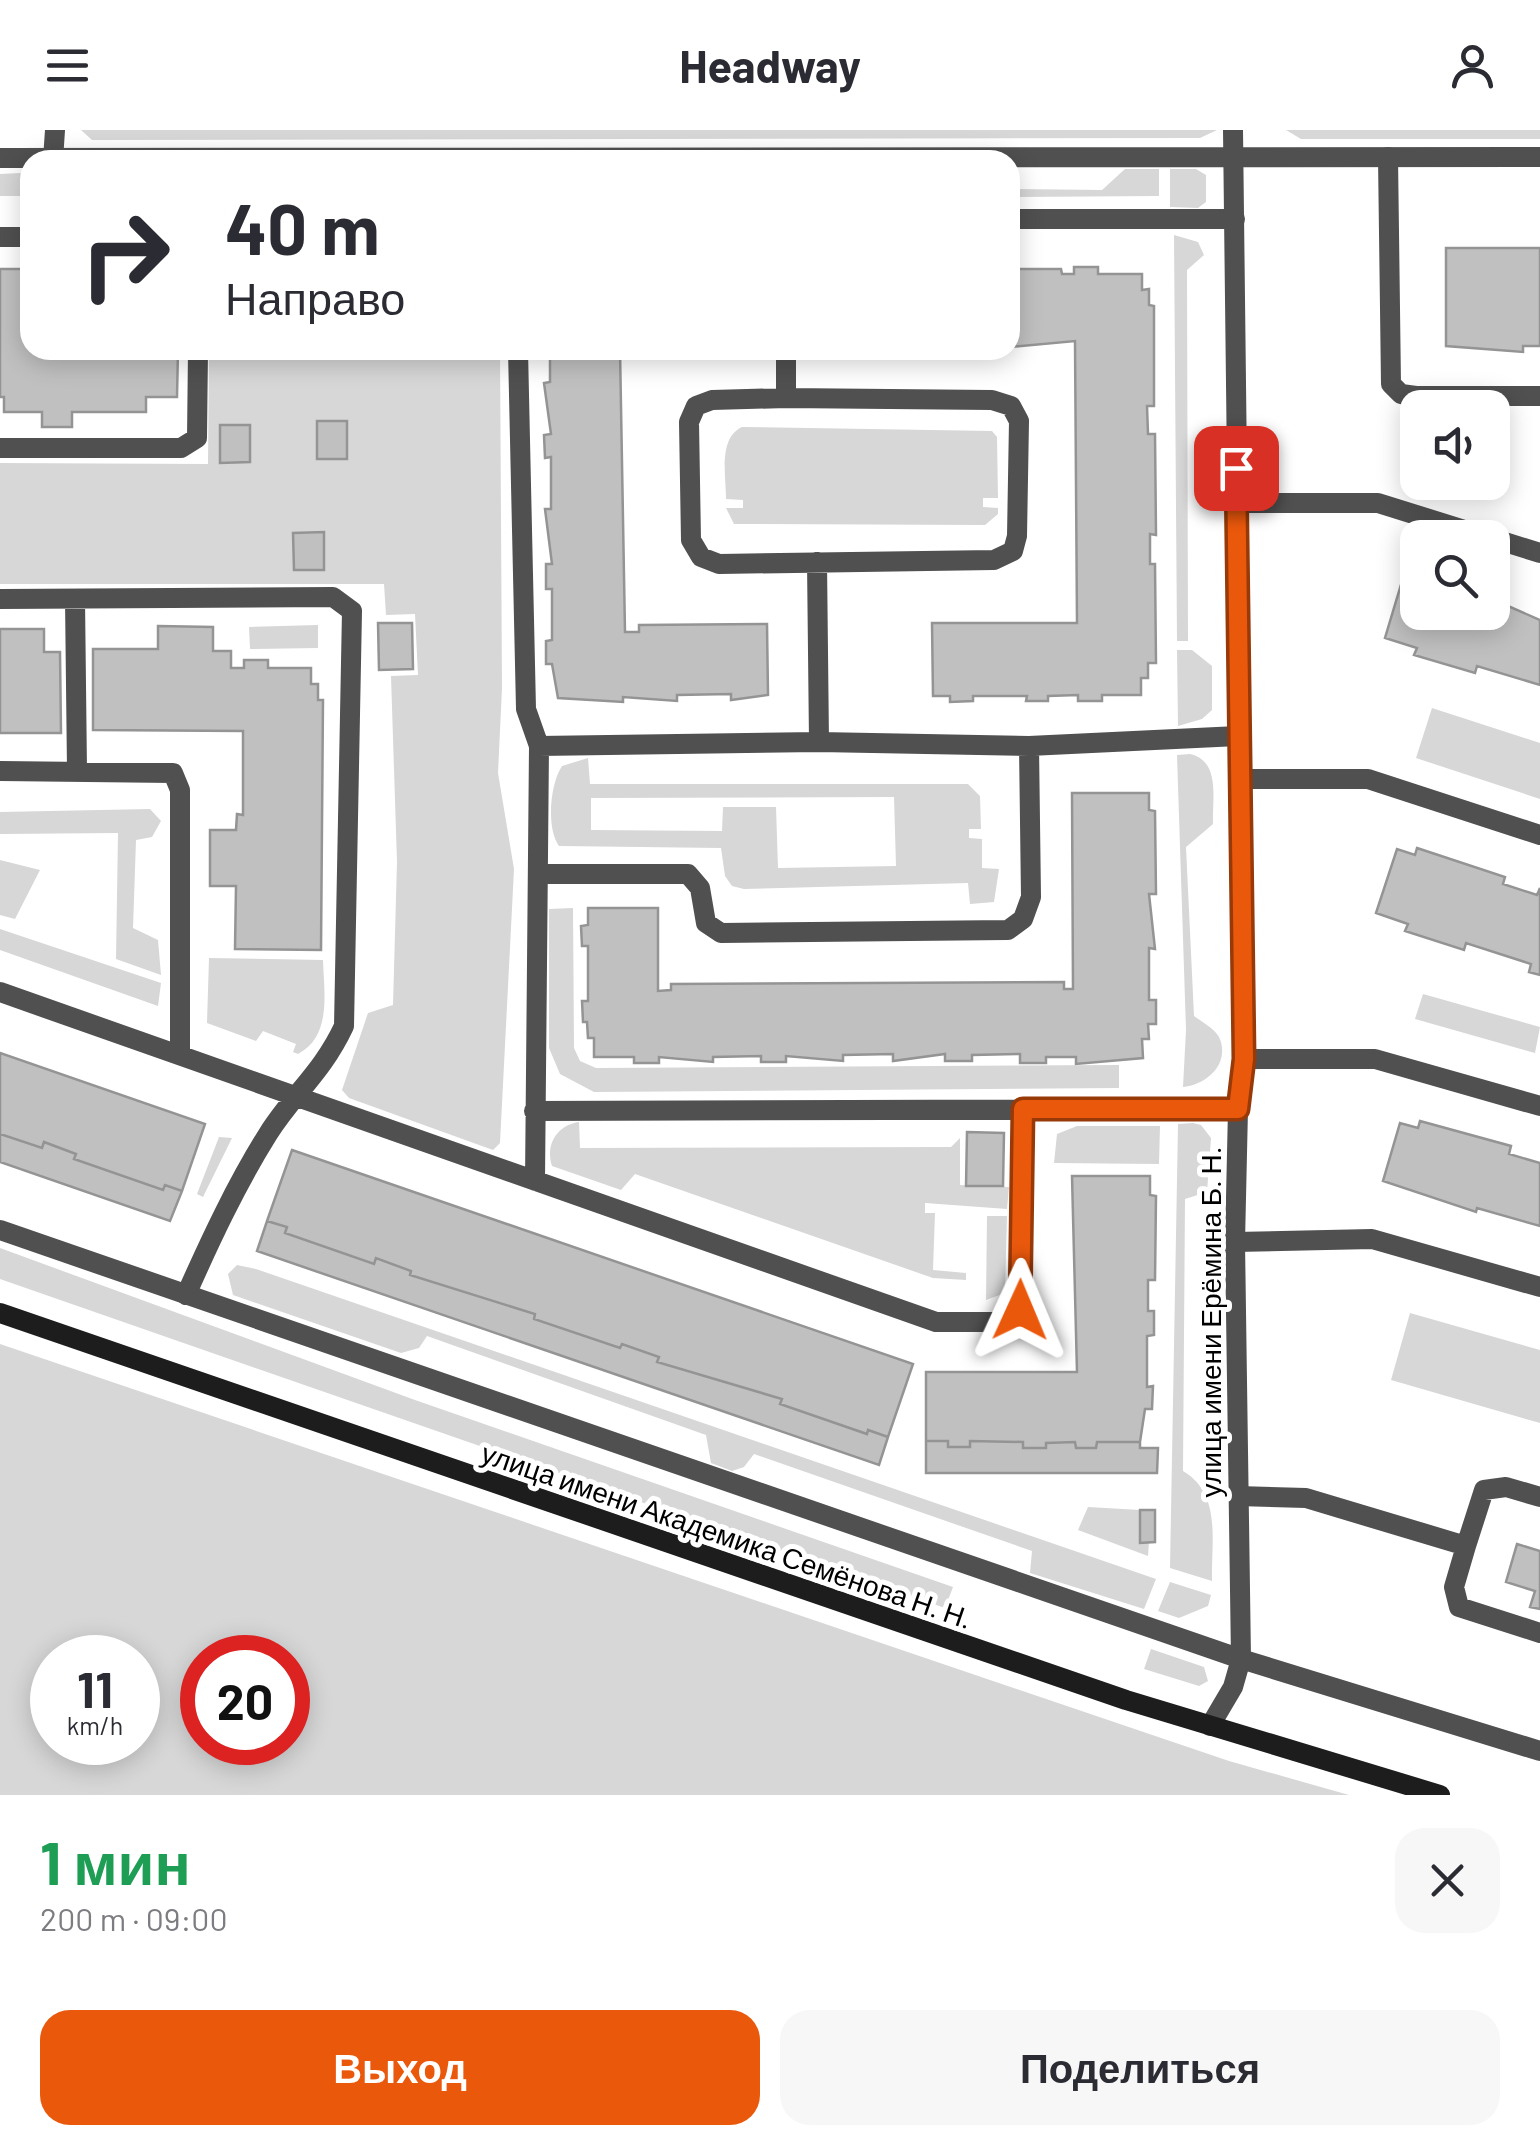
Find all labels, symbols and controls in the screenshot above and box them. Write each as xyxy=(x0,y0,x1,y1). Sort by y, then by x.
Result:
icon: menu xyxy=(40,38,95,93)
text: Headway xyxy=(679,38,861,92)
icon: person xyxy=(1445,38,1500,93)
text: 40 m xyxy=(225,185,380,269)
icon: right xyxy=(60,190,190,320)
text: Направо xyxy=(225,270,405,324)
map controls xyxy=(1400,390,1510,630)
button: sound xyxy=(1400,390,1510,500)
pin xyxy=(1194,426,1279,511)
icon: arrive xyxy=(1209,441,1264,496)
button: search xyxy=(1400,520,1510,630)
street label: улица имени Ерёмина Б. Н. xyxy=(1193,1147,1227,1497)
position arrow xyxy=(968,1258,1072,1362)
street label: улица имени Академика Семёнова Н. Н. xyxy=(477,1435,977,1635)
speed limit sign: 20 xyxy=(180,1635,310,1765)
text: 11 xyxy=(77,1658,113,1718)
text: km/h xyxy=(67,1710,123,1740)
text: 1 мин xyxy=(40,1825,191,1897)
button: close xyxy=(1395,1828,1500,1933)
text: 200 m · 09:00 xyxy=(40,1899,227,1937)
button: Выход xyxy=(40,2010,760,2125)
button: Поделиться xyxy=(780,2010,1500,2125)

